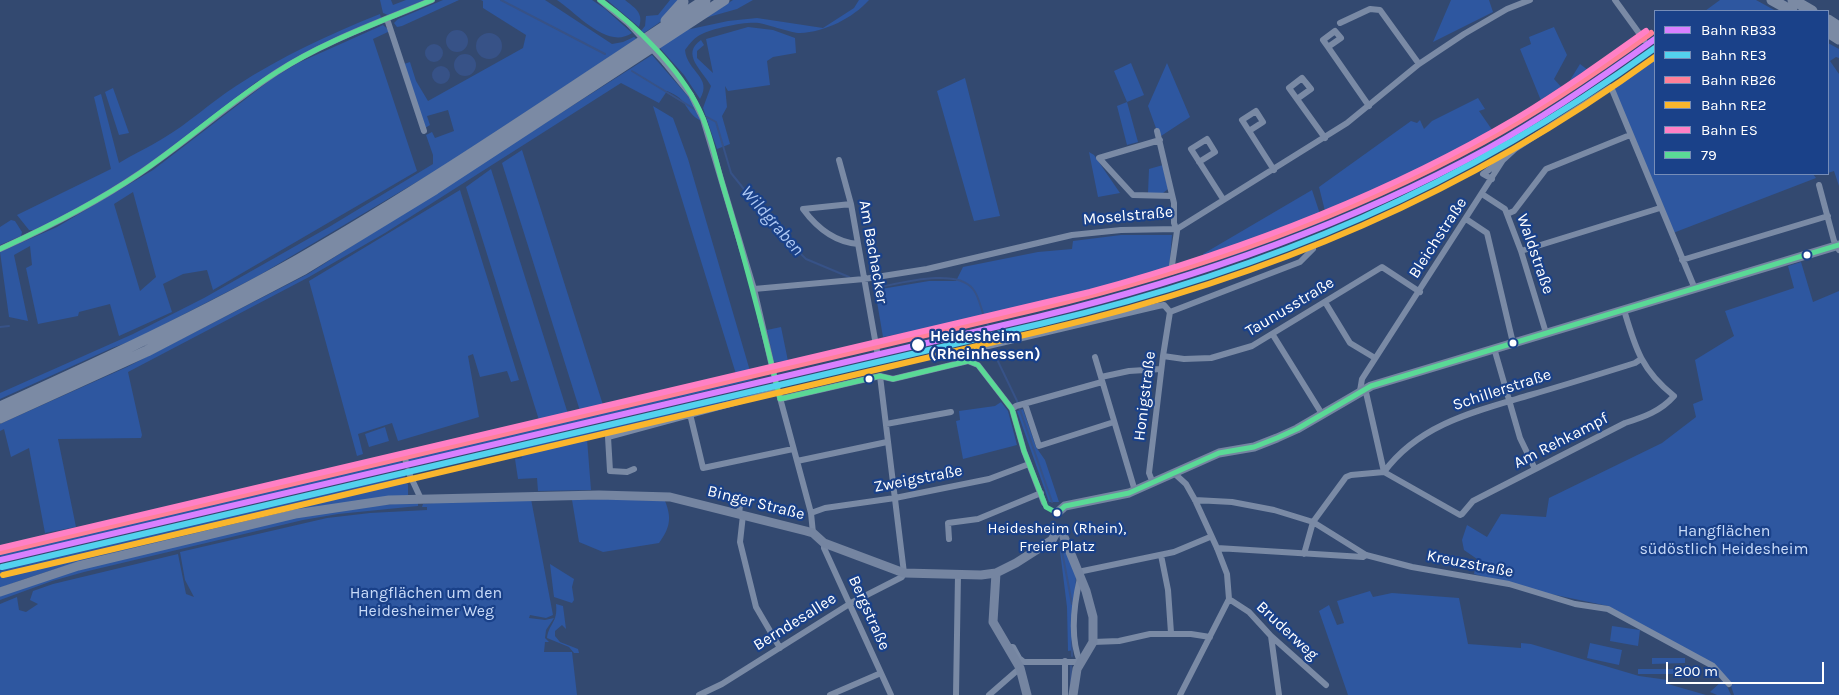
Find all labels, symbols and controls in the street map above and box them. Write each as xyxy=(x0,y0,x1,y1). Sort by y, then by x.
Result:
legend xyxy=(1654,10,1829,175)
text: Bahn RB33 xyxy=(1701,21,1776,39)
text: Bahn RE3 xyxy=(1701,46,1767,64)
text: Bahn RB26 xyxy=(1701,71,1776,89)
text: Bahn RE2 xyxy=(1701,96,1767,114)
text: Bahn ES xyxy=(1701,121,1758,139)
text: 79 xyxy=(1701,146,1717,164)
water label: Wildgraben xyxy=(736,182,808,260)
street label: Bleichstraße xyxy=(1405,194,1471,282)
street label: Am Bachacker xyxy=(854,199,892,305)
street label: Moselstraße xyxy=(1082,202,1174,230)
street label: Waldstraße xyxy=(1512,211,1558,297)
unlabelled marker xyxy=(1802,250,1812,260)
street label: Taunusstraße xyxy=(1242,273,1338,341)
place label: Heidesheim (Rheinhessen) xyxy=(930,326,1041,364)
marker: Heidesheim (Rheinhessen) xyxy=(910,337,926,353)
unlabelled marker xyxy=(1508,338,1518,348)
street label: Honigstraße xyxy=(1130,350,1160,442)
street label: Schillerstraße xyxy=(1450,365,1554,415)
unlabelled marker xyxy=(864,374,874,384)
street label: Am Rehkampf xyxy=(1511,409,1611,473)
street label: Zweigstraße xyxy=(872,461,964,497)
street label: Binger Straße xyxy=(705,482,807,524)
marker: Heidesheim (Rhein), Freier Platz xyxy=(1052,508,1062,518)
place label: Heidesheim (Rhein), Freier Platz xyxy=(988,520,1126,555)
park label: Hangflächen südöstlich Heidesheim xyxy=(1639,521,1809,559)
street label: Kreuzstraße xyxy=(1425,546,1515,582)
street label: Bergstraße xyxy=(844,573,894,653)
park label: Hangflächen um den Heidesheimer Weg xyxy=(350,583,502,621)
street label: Berndesallee xyxy=(750,589,840,655)
street label: Bruderweg xyxy=(1252,597,1322,665)
scale bar xyxy=(1669,652,1826,684)
text: 200 m xyxy=(1674,662,1718,680)

